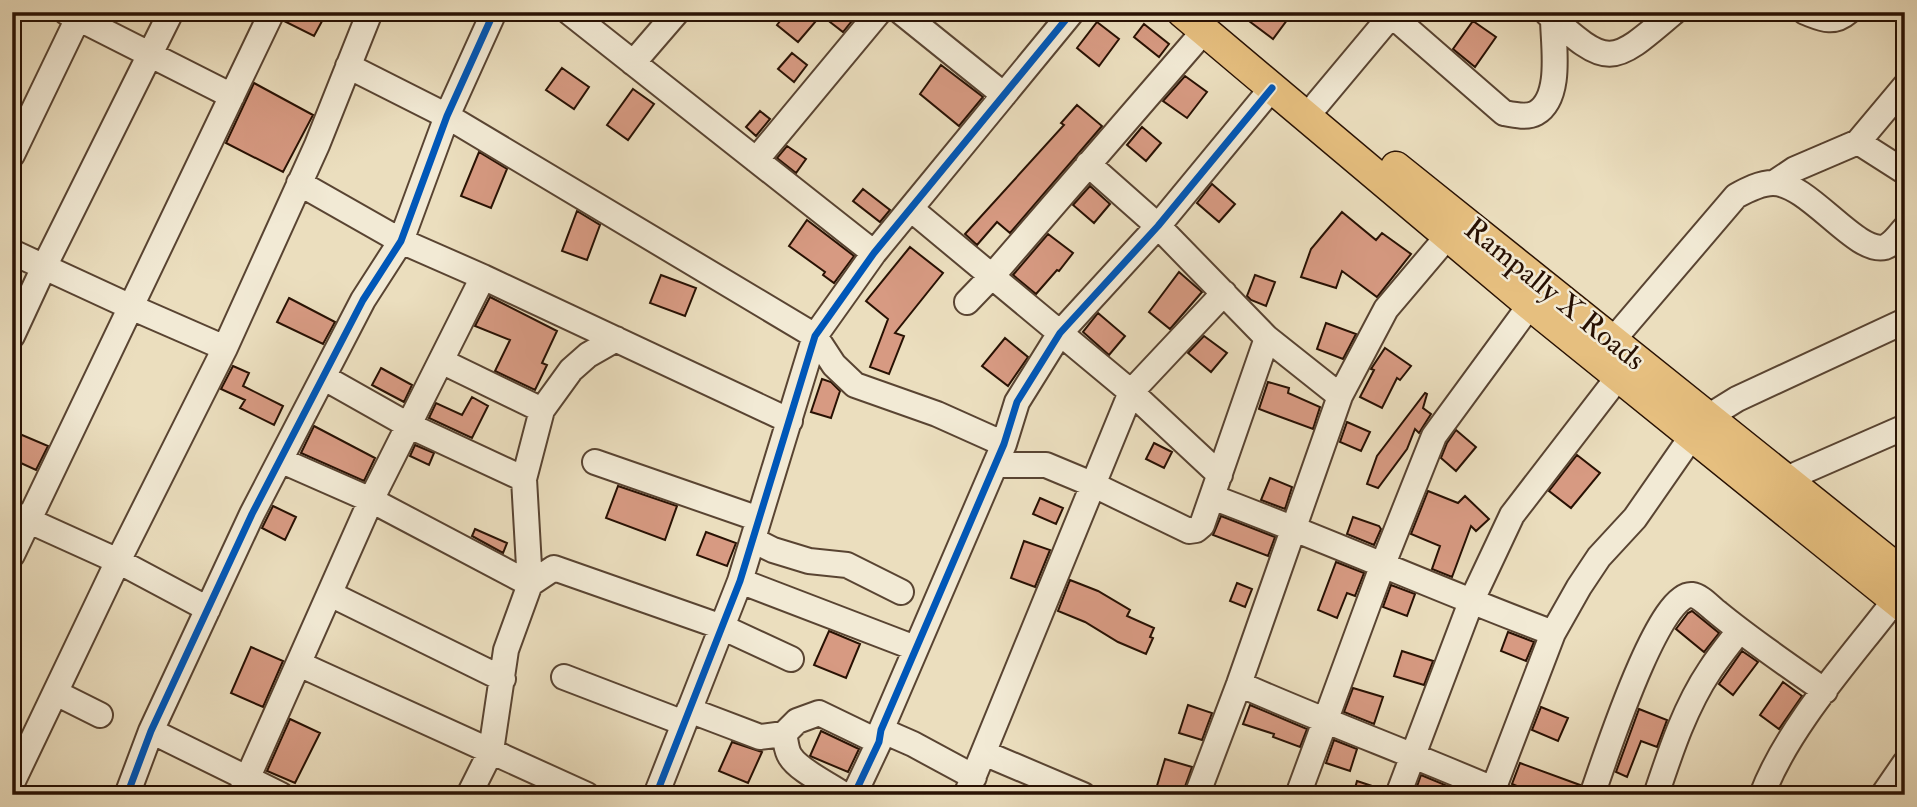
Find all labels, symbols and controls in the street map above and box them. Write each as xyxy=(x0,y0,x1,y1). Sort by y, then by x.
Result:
street label: Rampally X Roads xyxy=(1457,210,1653,379)

